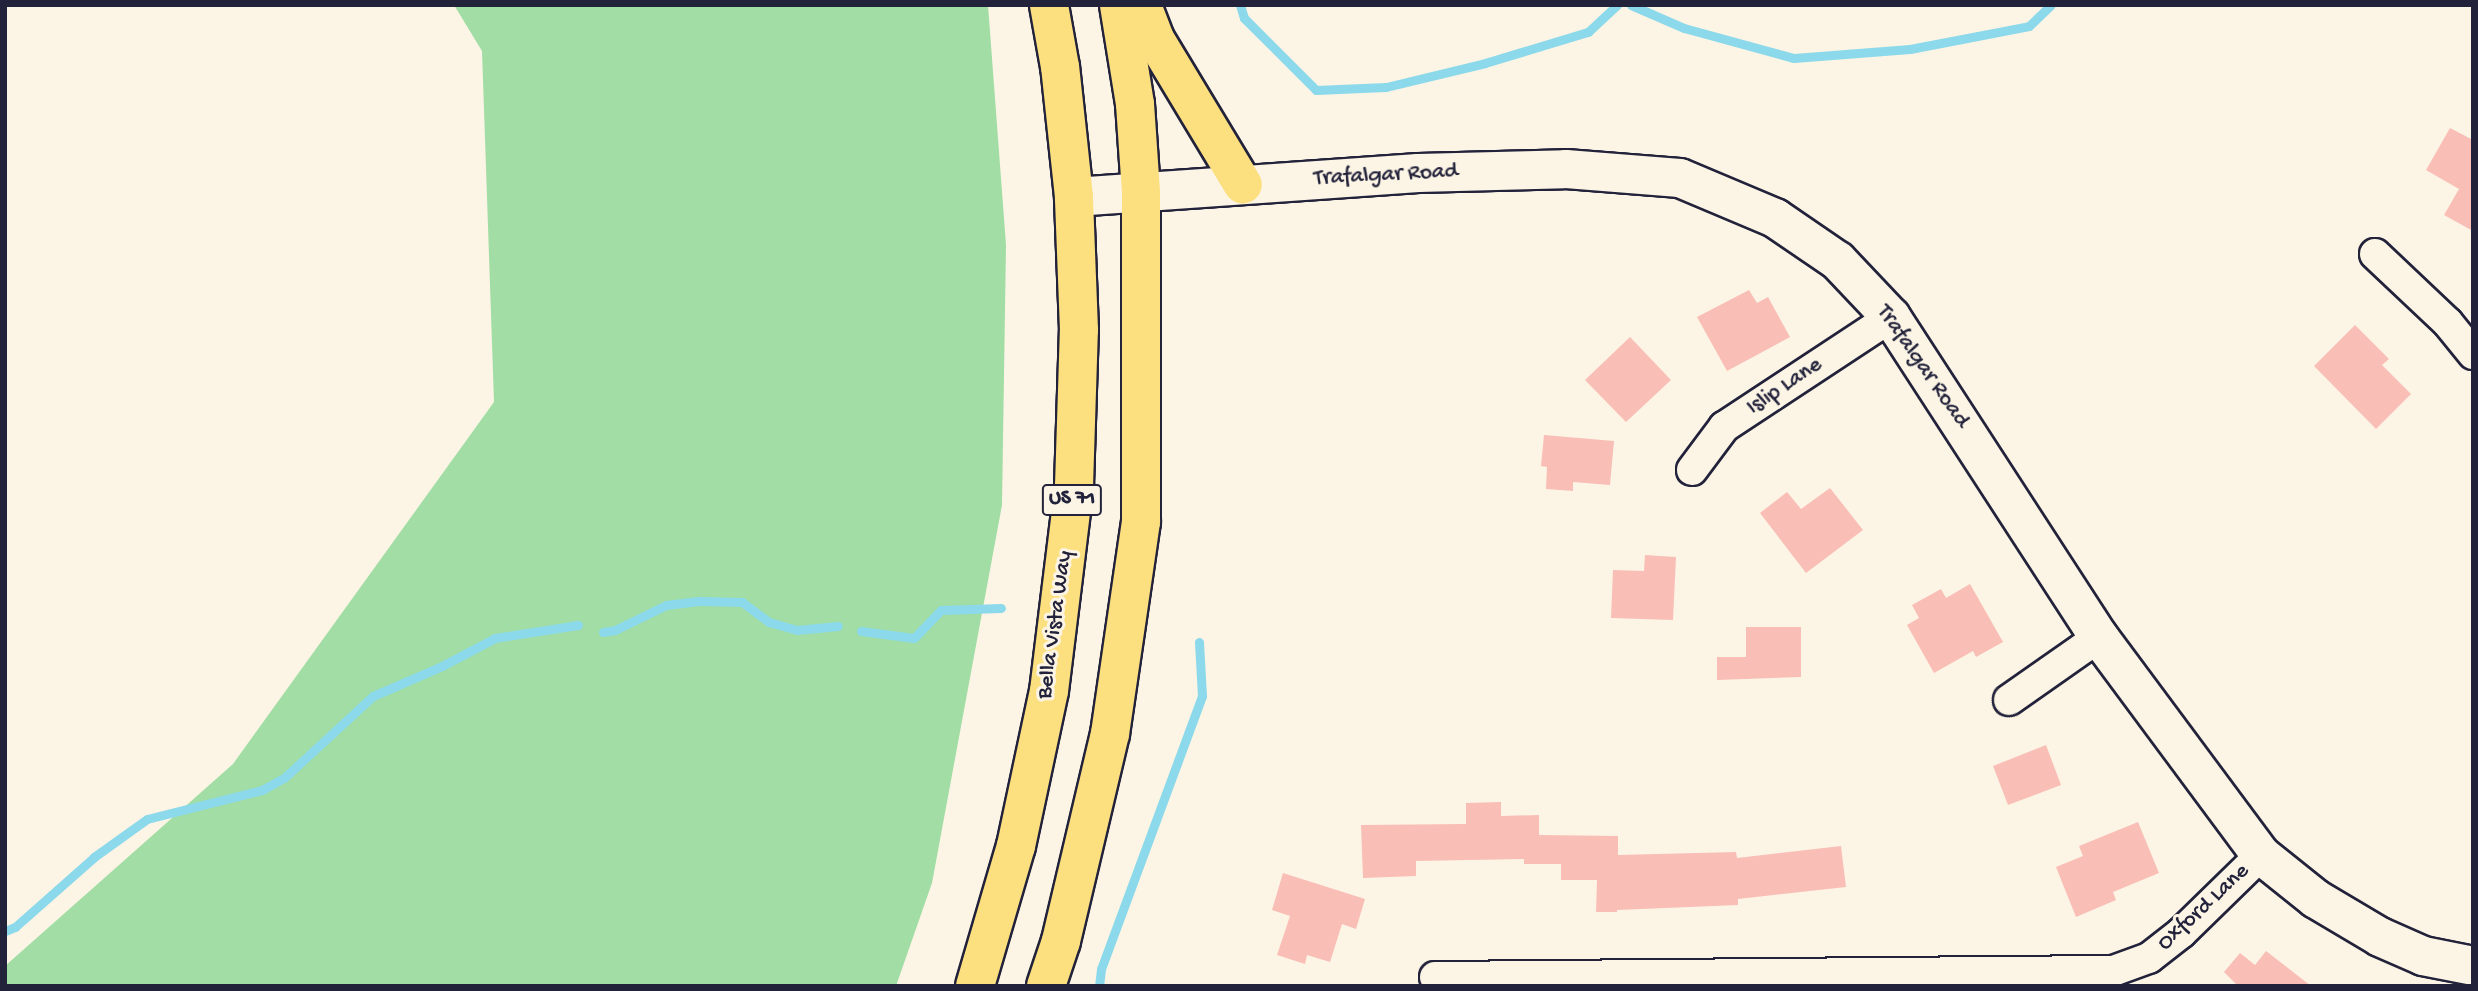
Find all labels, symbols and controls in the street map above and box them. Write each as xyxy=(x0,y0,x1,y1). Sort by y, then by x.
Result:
street label: Trafalgar Road xyxy=(1313,158,1459,194)
street label: Trafalgar Road xyxy=(1869,300,1975,434)
street label: Islip Lane xyxy=(1742,352,1828,422)
road number: US 71 xyxy=(1040,482,1104,518)
street label: Bella Vista Way xyxy=(1032,549,1080,701)
street label: Oxford Lane xyxy=(2152,858,2256,958)

